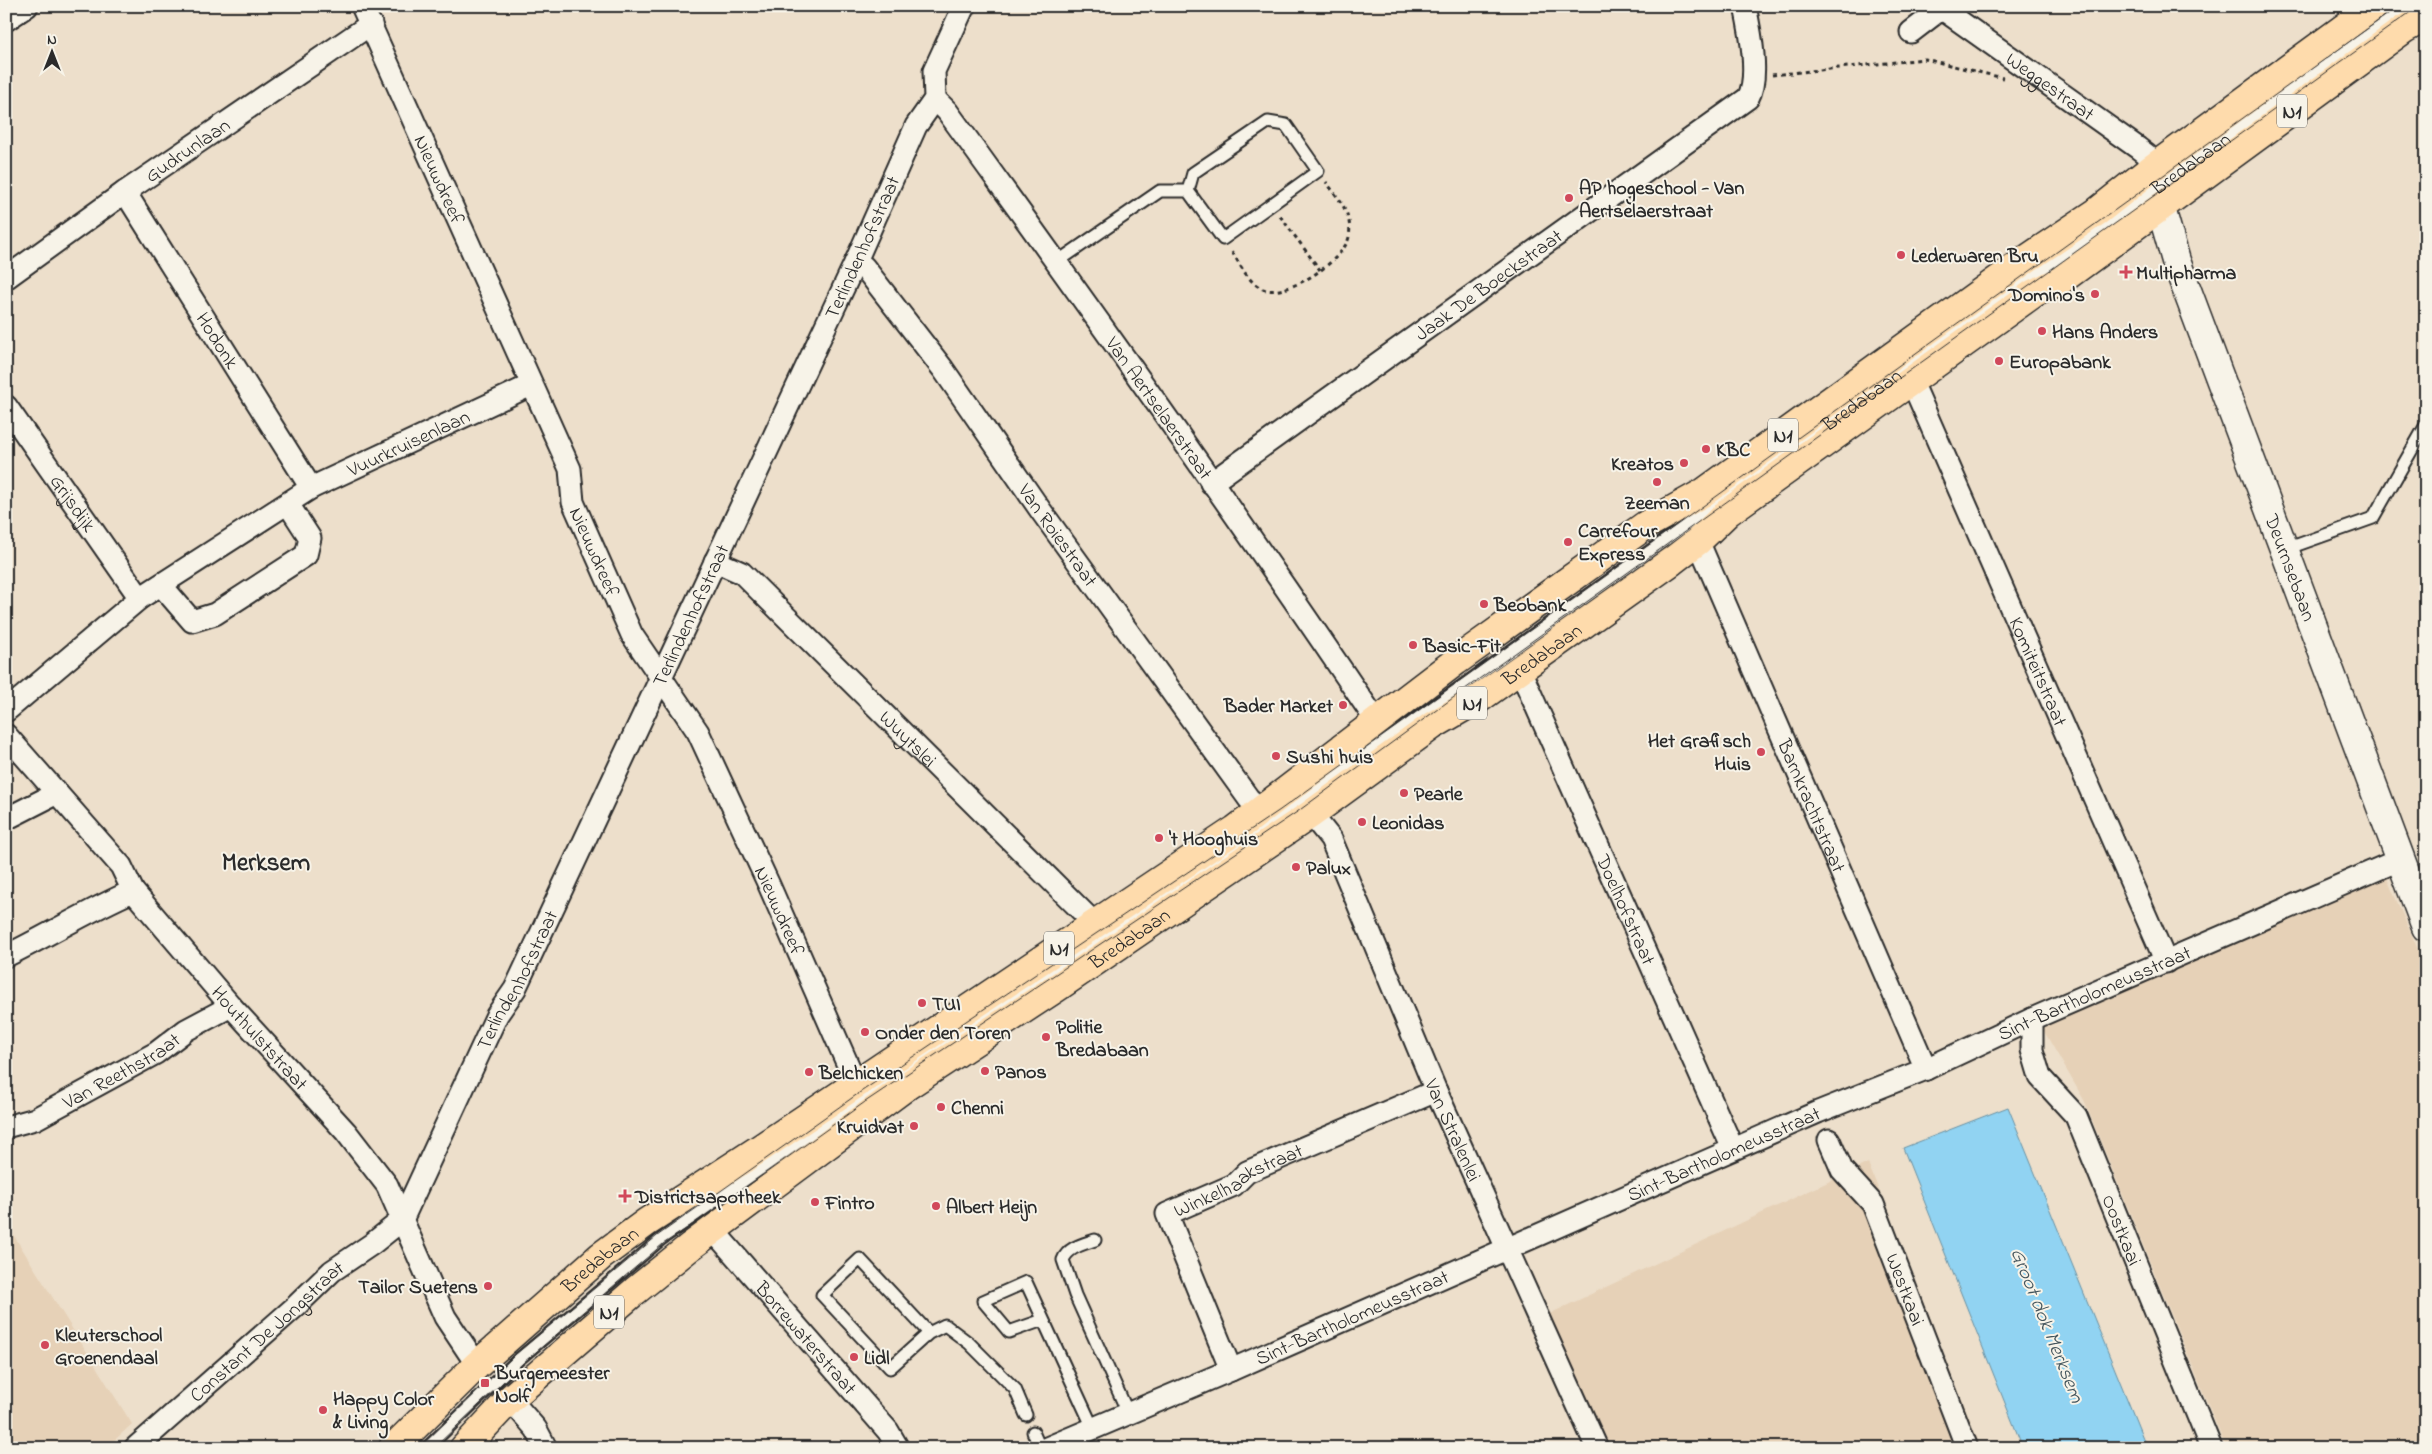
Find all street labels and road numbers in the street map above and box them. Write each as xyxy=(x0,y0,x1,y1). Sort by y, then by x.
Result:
street label: Weggestraat xyxy=(1999,46,2100,130)
road number: N1 xyxy=(2277,94,2307,128)
street label: Gudrunlaan xyxy=(140,112,237,191)
street label: Bredabaan xyxy=(2145,126,2238,204)
street label: Nieuwdreef xyxy=(405,131,471,230)
street label: Terlindenhofstraat xyxy=(819,172,909,325)
street label: Jaak De Boeckstraat xyxy=(1410,223,1570,349)
street label: Hodonk xyxy=(187,307,245,376)
street label: Van Aertselaerstraat xyxy=(1096,331,1218,487)
street label: Bredabaan xyxy=(1816,362,1909,441)
street label: Vuurkruisenlaan xyxy=(342,404,475,486)
road number: N1 xyxy=(1768,418,1798,452)
street label: Grijsdijk xyxy=(41,470,102,539)
street label: Van Roiestraat xyxy=(1009,478,1103,594)
street label: Nieuwdreef xyxy=(560,503,626,603)
street label: Deurnsebaan xyxy=(2255,510,2322,626)
street label: Terlindenhofstraat xyxy=(647,540,738,692)
street label: Komiteitstraat xyxy=(2000,613,2073,732)
street label: Bredabaan xyxy=(1496,617,1589,695)
road number: N1 xyxy=(1457,686,1487,720)
street label: Wuytslei xyxy=(871,705,942,775)
street label: Barnkrachtstraat xyxy=(1768,734,1852,878)
street label: Doelhofstraat xyxy=(1587,850,1662,971)
street label: Nieuwdreef xyxy=(745,862,811,961)
street label: Bredabaan xyxy=(1083,902,1177,979)
street label: Terlindenhofstraat xyxy=(471,906,567,1055)
road number: N1 xyxy=(1044,931,1074,964)
street label: Sint-Bartholomeusstraat xyxy=(1994,940,2197,1050)
street label: Houthulststraat xyxy=(203,980,314,1098)
street label: Van Reethstraat xyxy=(57,1027,188,1119)
street label: Van Stralenlei xyxy=(1415,1074,1487,1187)
street label: Sint-Bartholomeusstraat xyxy=(1623,1100,1826,1211)
street label: Winkelhaakstraat xyxy=(1170,1138,1308,1226)
street label: Oostkaai xyxy=(2092,1191,2147,1271)
street label: Bredabaan xyxy=(555,1221,646,1302)
street label: Westkaai xyxy=(1876,1250,1931,1330)
street label: Constant De Jongstraat xyxy=(184,1255,351,1410)
street label: Sint-Bartholomeusstraat xyxy=(1252,1264,1454,1374)
street label: Borrewaterstraat xyxy=(746,1275,863,1403)
road number: N1 xyxy=(594,1295,624,1328)

